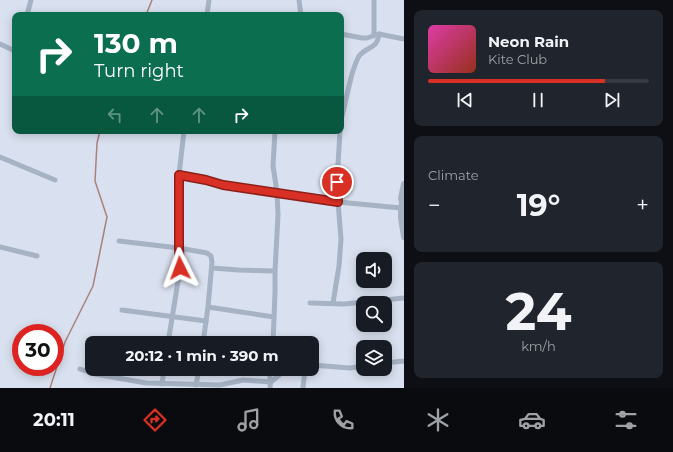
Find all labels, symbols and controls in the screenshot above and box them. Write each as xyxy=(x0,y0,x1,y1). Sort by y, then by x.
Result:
text: 130 m xyxy=(94,26,178,60)
icon: right xyxy=(28,28,80,80)
text: Neon Rain xyxy=(488,32,569,51)
text: Kite Club xyxy=(488,51,547,67)
text: Turn right xyxy=(94,60,184,82)
icon: previous xyxy=(454,89,476,111)
icon: pause xyxy=(527,89,549,111)
icon: next xyxy=(601,89,623,111)
icon: left xyxy=(104,104,126,126)
icon: ahead xyxy=(146,104,168,126)
icon: ahead xyxy=(188,104,210,126)
icon: right xyxy=(230,104,252,126)
pin xyxy=(320,165,354,199)
text: Climate xyxy=(428,167,479,183)
icon: arrive xyxy=(326,171,348,193)
text: 19° xyxy=(517,187,560,224)
text: − xyxy=(428,192,441,219)
text: + xyxy=(636,192,649,219)
position arrow xyxy=(159,247,201,289)
map controls xyxy=(356,252,392,376)
button: sound xyxy=(356,252,392,288)
text: 24 xyxy=(506,280,571,343)
button: search xyxy=(356,296,392,332)
speed limit sign: 30 xyxy=(12,324,64,376)
text: km/h xyxy=(521,338,556,354)
button: layers xyxy=(356,340,392,376)
text: 20:12 · 1 min · 390 m xyxy=(125,346,279,365)
icon: directions xyxy=(141,406,169,434)
icon: music xyxy=(235,406,263,434)
icon: phone xyxy=(329,406,357,434)
icon: climate xyxy=(424,406,452,434)
icon: car xyxy=(518,406,546,434)
icon: filters xyxy=(612,406,640,434)
text: 20:11 xyxy=(33,409,75,431)

